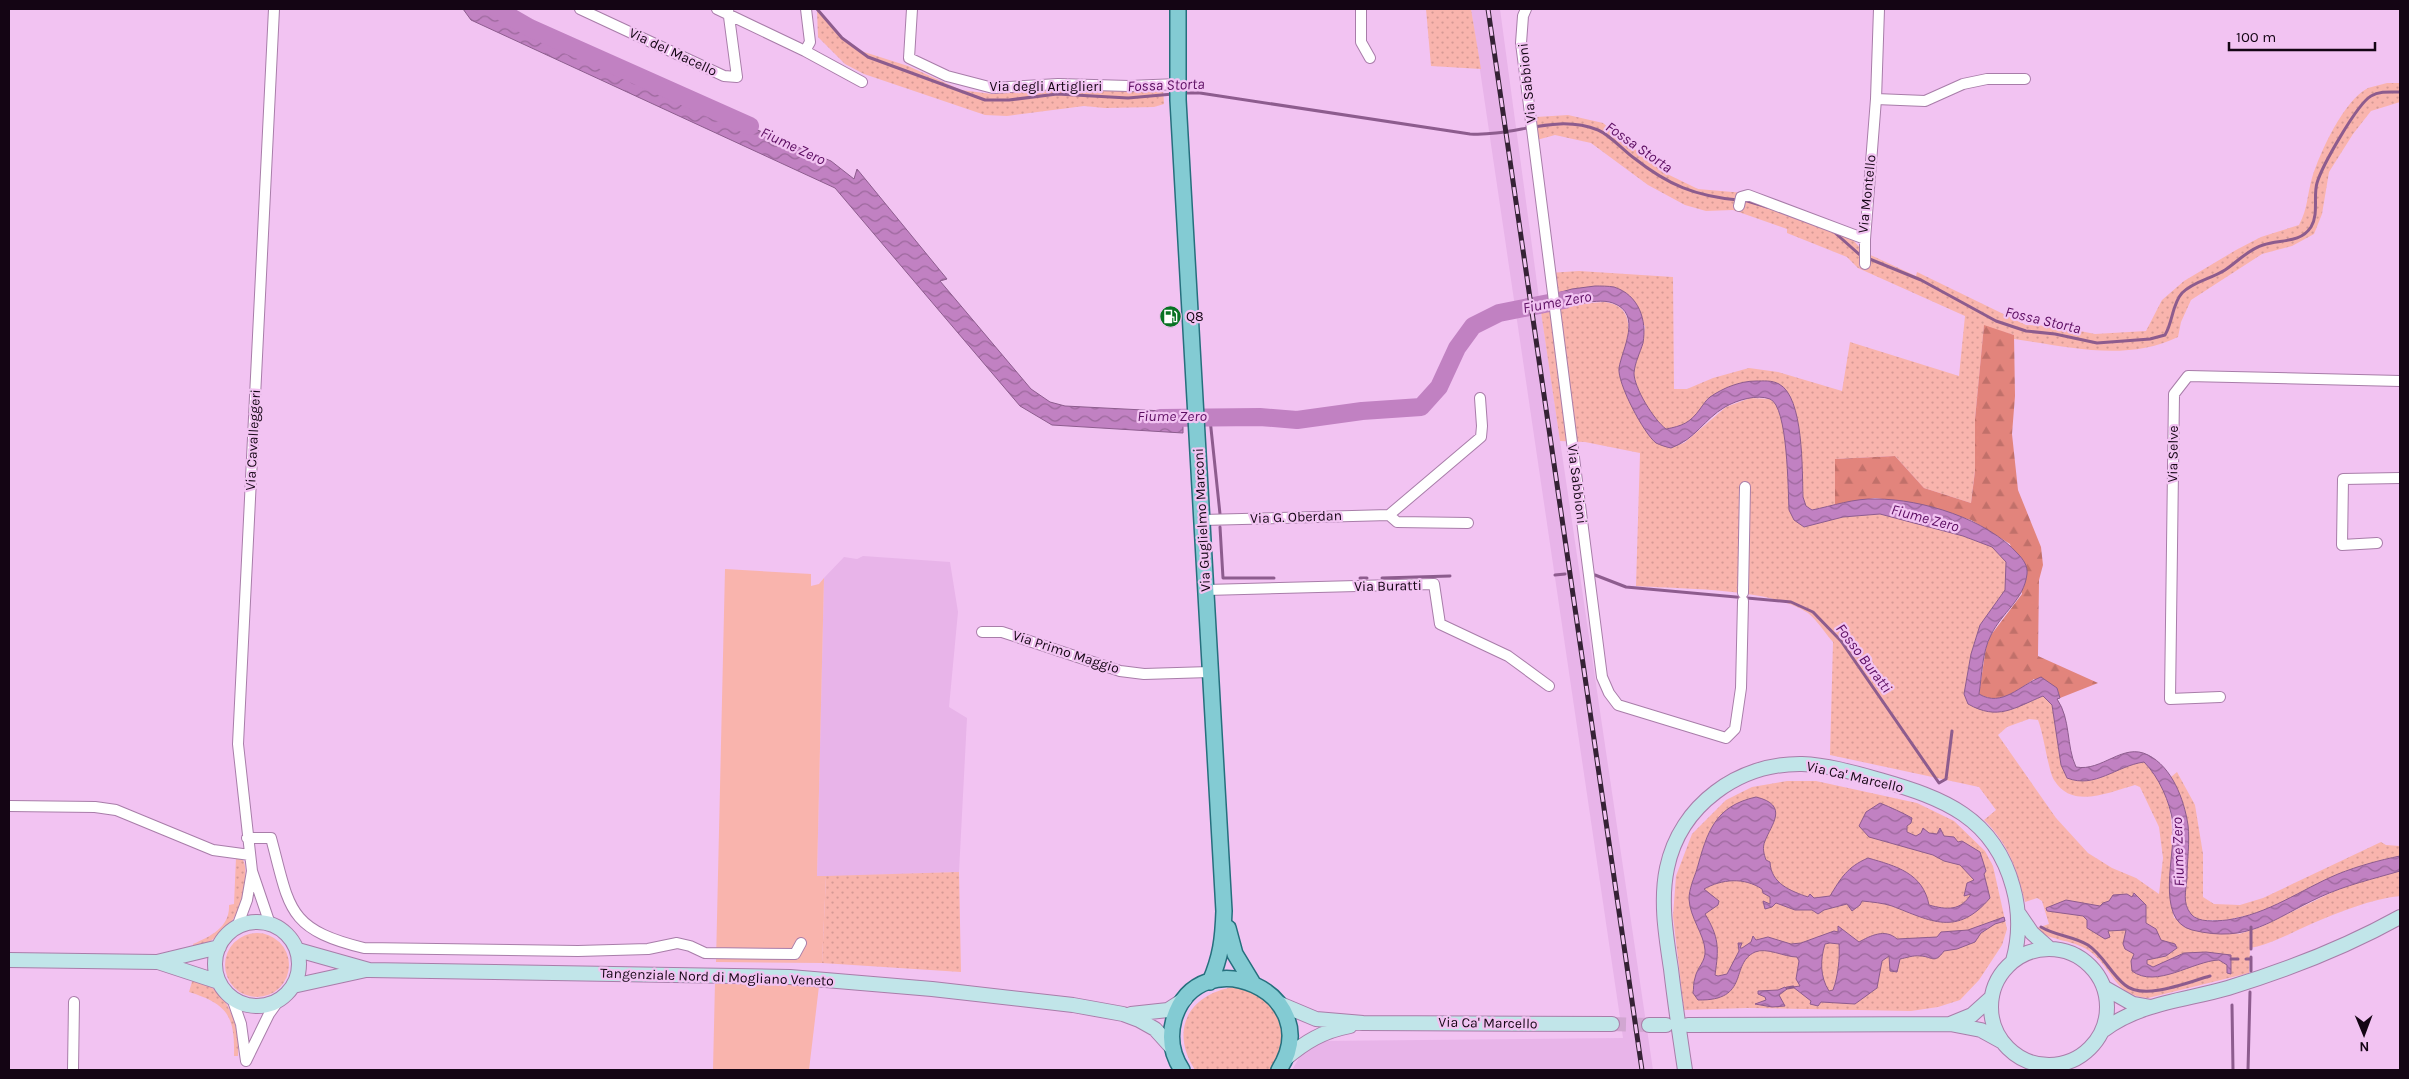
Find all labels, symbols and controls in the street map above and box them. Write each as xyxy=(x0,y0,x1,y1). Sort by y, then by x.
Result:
scale bar xyxy=(2229,20,2375,52)
street label: Via del Macello xyxy=(626,24,720,80)
text: 100 m xyxy=(2236,28,2276,46)
street label: Via Sabbioni xyxy=(1514,42,1540,124)
water label: Fossa Storta xyxy=(1127,75,1205,95)
street label: Via degli Artiglieri xyxy=(990,78,1102,95)
water label: Fossa Storta xyxy=(1602,117,1676,177)
water label: Fiume Zero xyxy=(758,123,829,169)
street label: Via Montello xyxy=(1854,154,1880,234)
water label: Fiume Zero xyxy=(1521,287,1593,317)
water label: Fossa Storta xyxy=(2003,303,2083,337)
fuel station icon: Q8 xyxy=(1158,304,1182,328)
place label: Q8 xyxy=(1186,308,1204,325)
street label: Via Cavalleggeri xyxy=(242,389,264,491)
water label: Fiume Zero xyxy=(1137,407,1207,425)
street label: Via Selve xyxy=(2164,425,2182,483)
street label: Via Sabbioni xyxy=(1564,443,1590,525)
street label: Via Guglielmo Marconi xyxy=(1190,448,1214,592)
water label: Fiume Zero xyxy=(1889,500,1962,536)
street label: Via G. Oberdan xyxy=(1250,507,1342,527)
street label: Via Buratti xyxy=(1354,577,1422,595)
water label: Fosso Buratti xyxy=(1832,620,1896,696)
street label: Via Primo Maggio xyxy=(1010,627,1122,677)
street label: Via Ca' Marcello xyxy=(1805,758,1905,796)
water label: Fiume Zero xyxy=(2168,816,2188,887)
street label: Tangenziale Nord di Mogliano Veneto xyxy=(600,964,834,990)
north arrow xyxy=(2339,1009,2389,1059)
street label: Via Ca' Marcello xyxy=(1438,1014,1538,1032)
text: N xyxy=(2359,1038,2369,1055)

